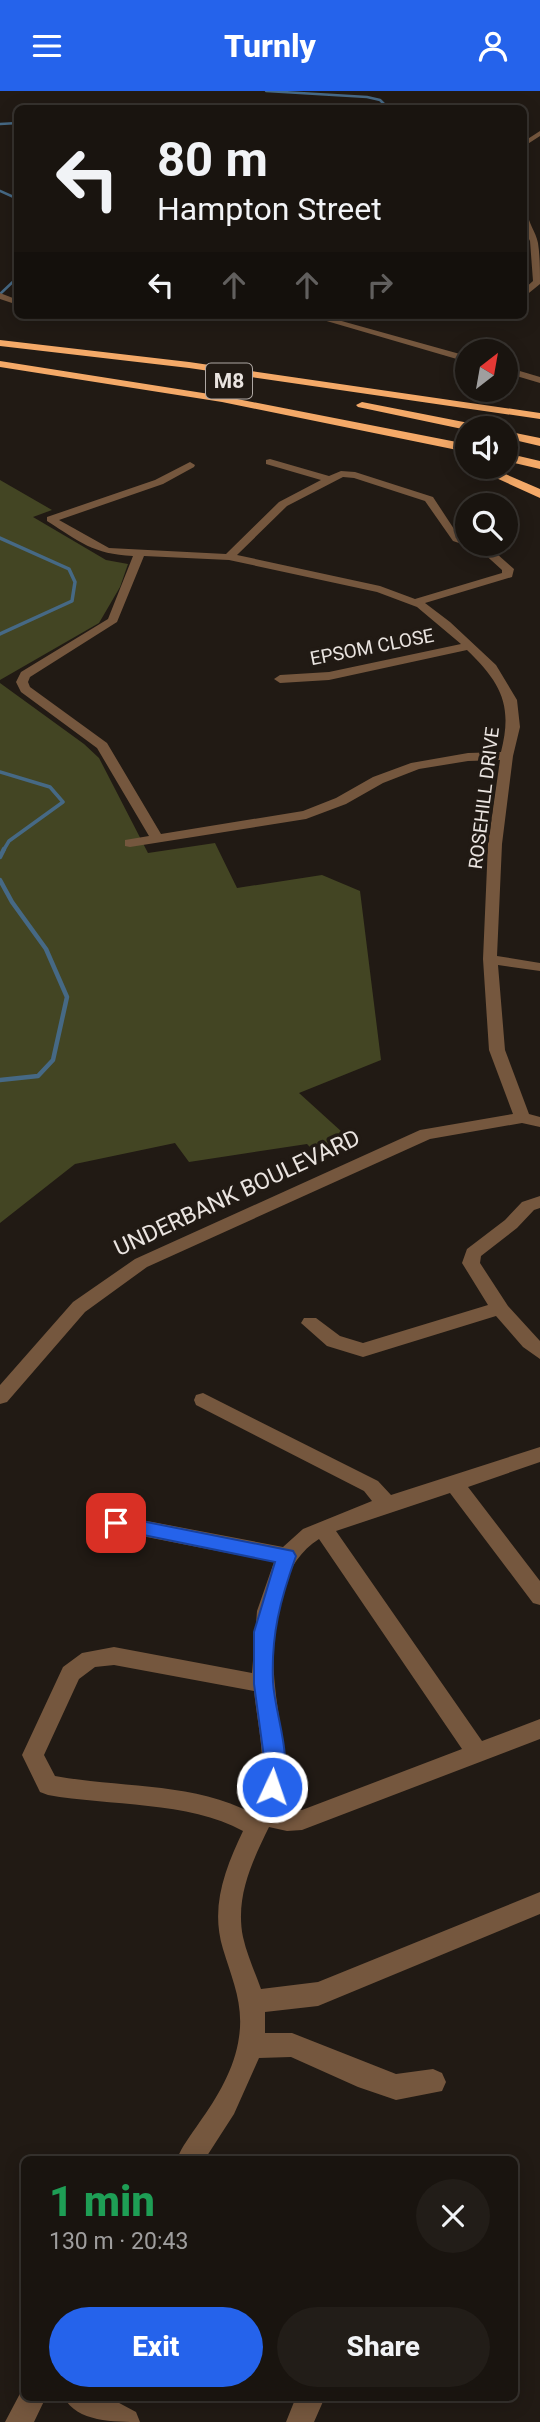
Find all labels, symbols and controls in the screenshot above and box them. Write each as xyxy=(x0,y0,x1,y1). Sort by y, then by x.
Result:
icon: menu xyxy=(28,27,66,65)
text: Turnly xyxy=(224,27,316,65)
icon: person xyxy=(474,27,512,65)
text: 80 m xyxy=(157,131,268,188)
icon: left xyxy=(42,133,133,224)
text: Hampton Street xyxy=(157,190,382,228)
icon: left xyxy=(142,266,180,304)
icon: ahead xyxy=(215,266,253,304)
icon: ahead xyxy=(288,266,326,304)
icon: right xyxy=(361,266,399,304)
north arrow xyxy=(455,339,518,403)
map controls xyxy=(455,339,518,556)
road number: M8 xyxy=(206,363,252,399)
button: sound xyxy=(455,416,518,479)
button: search xyxy=(455,493,518,556)
street label: EPSOM CLOSE xyxy=(308,624,436,670)
street label: ROSEHILL DRIVE xyxy=(464,725,504,870)
street label: UNDERBANK BOULEVARD xyxy=(110,1124,364,1262)
pin xyxy=(86,1493,146,1553)
icon: arrive xyxy=(97,1504,135,1542)
position arrow xyxy=(235,1750,309,1824)
text: 1 min xyxy=(49,2177,155,2226)
button: close xyxy=(416,2179,490,2253)
text: 130 m · 20:43 xyxy=(49,2228,188,2255)
button: Exit xyxy=(49,2307,263,2387)
button: Share xyxy=(277,2307,490,2387)

